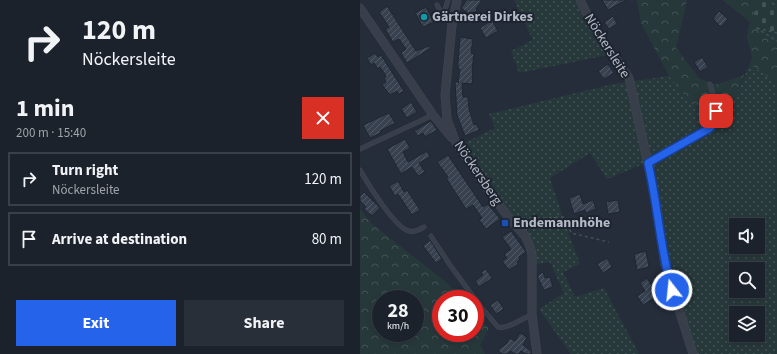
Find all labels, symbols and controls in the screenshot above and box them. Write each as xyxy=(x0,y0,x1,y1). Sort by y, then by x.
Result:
place label: Gärtnerei Dirkes xyxy=(432,7,533,27)
text: 120 m xyxy=(82,10,156,50)
street label: Nöckersleite xyxy=(579,10,635,82)
marker: Gärtnerei Dirkes xyxy=(419,12,429,22)
icon: right xyxy=(16,16,68,68)
text: Nöckersleite xyxy=(82,47,176,72)
text: 1 min xyxy=(16,91,74,126)
pin xyxy=(699,94,733,128)
button: close xyxy=(302,97,344,139)
icon: arrive xyxy=(705,100,727,122)
text: 200 m · 15:40 xyxy=(16,124,86,142)
street label: Nöckersberg xyxy=(449,137,507,209)
text: Turn right xyxy=(52,160,118,181)
icon: right xyxy=(18,168,40,190)
text: 120 m xyxy=(304,169,342,190)
text: Nöckersleite xyxy=(52,181,120,199)
place label: Endemannhöhe xyxy=(513,213,610,233)
marker: Endemannhöhe xyxy=(500,218,510,228)
map controls xyxy=(729,218,765,342)
button: sound xyxy=(729,218,765,254)
icon: arrive xyxy=(18,228,40,250)
text: Arrive at destination xyxy=(52,229,187,250)
text: 80 m xyxy=(312,229,342,250)
button: search xyxy=(729,262,765,298)
position arrow xyxy=(651,269,693,311)
speed limit sign: 30 xyxy=(432,290,484,342)
text: 28 xyxy=(387,297,409,325)
button: Exit xyxy=(16,300,176,346)
button: Share xyxy=(184,300,344,346)
button: layers xyxy=(729,306,765,342)
text: km/h xyxy=(387,319,409,333)

